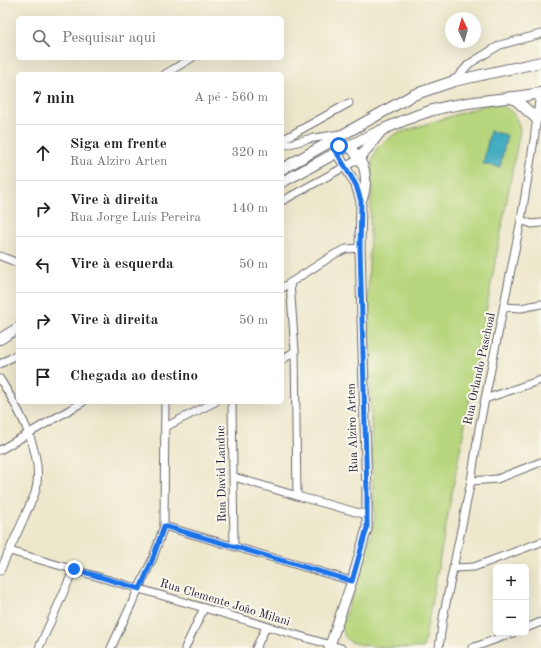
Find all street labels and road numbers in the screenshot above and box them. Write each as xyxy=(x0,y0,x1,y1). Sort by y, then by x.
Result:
street label: Rua Orlando Paschoal xyxy=(462,312,498,426)
street label: Rua Alziro Arten xyxy=(345,382,361,473)
street label: Rua David Landuc xyxy=(215,426,229,522)
street label: Rua Clemente João Milani xyxy=(158,577,292,629)

